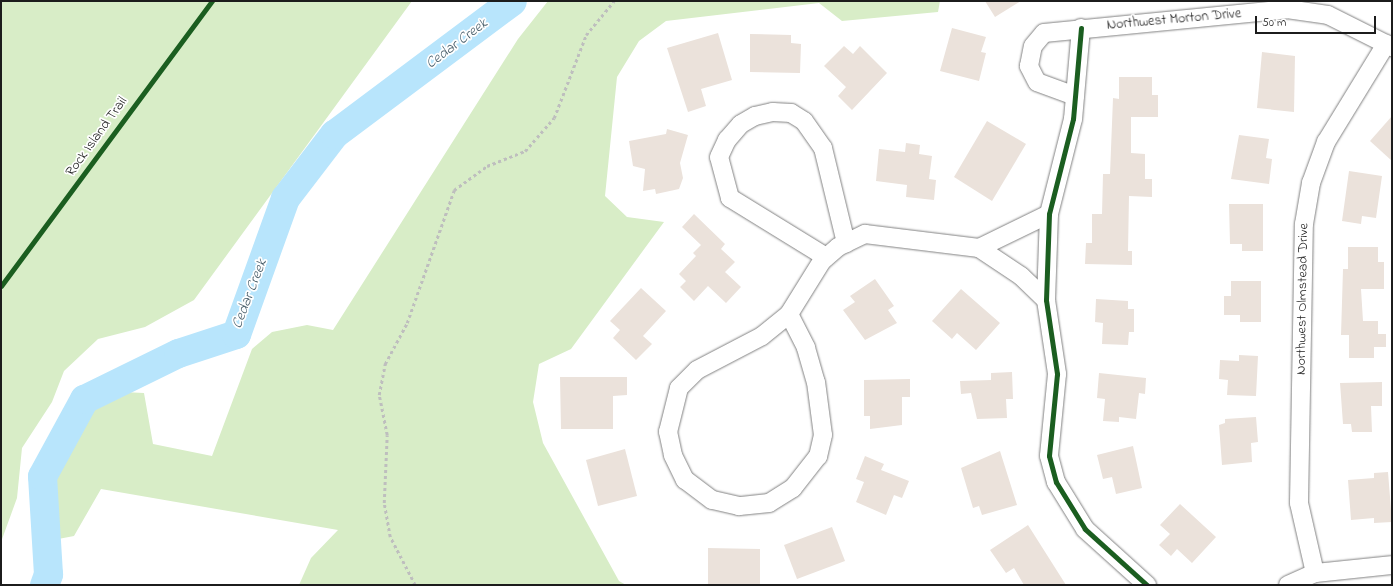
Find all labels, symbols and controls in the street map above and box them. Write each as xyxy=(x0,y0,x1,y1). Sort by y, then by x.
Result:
street label: Northwest Morton Drive xyxy=(1106,6,1242,34)
scale bar xyxy=(1257,8,1378,34)
text: 50 m xyxy=(1262,14,1286,32)
water label: Cedar Creek xyxy=(423,15,491,73)
street label: Rock Island Trail xyxy=(63,94,131,180)
street label: Northwest Olmstead Drive xyxy=(1293,223,1313,375)
water label: Cedar Creek xyxy=(229,257,271,331)

